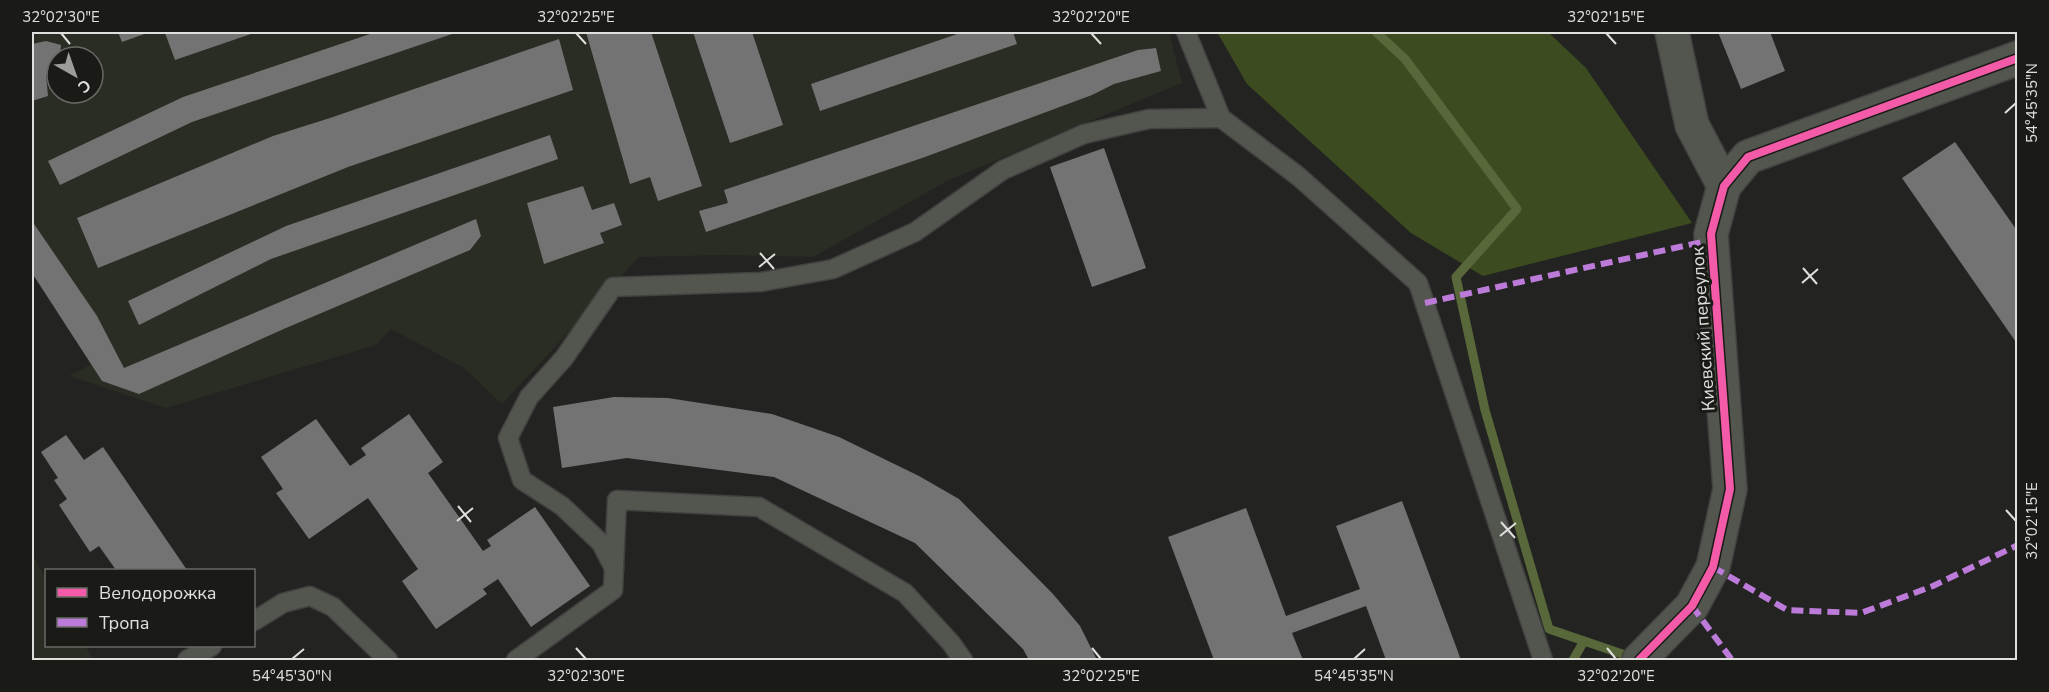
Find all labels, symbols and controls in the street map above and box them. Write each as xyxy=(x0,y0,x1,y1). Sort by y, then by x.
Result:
text: 32°02'30"E xyxy=(22,7,100,27)
text: 32°02'25"E xyxy=(537,7,615,27)
text: 32°02'20"E xyxy=(1052,7,1130,27)
text: 32°02'15"E xyxy=(1567,7,1645,27)
north arrow xyxy=(45,45,105,105)
text: 54°45'35"N xyxy=(2022,63,2042,143)
text: С xyxy=(73,74,95,98)
street label: Киевский переулок xyxy=(1685,245,1721,412)
text: 32°02'15"E xyxy=(2022,482,2042,560)
legend xyxy=(45,569,255,647)
text: Велодорожка xyxy=(99,581,216,605)
text: Тропа xyxy=(99,611,150,635)
text: 54°45'30"N xyxy=(252,666,332,686)
text: 32°02'30"E xyxy=(547,666,625,686)
text: 32°02'25"E xyxy=(1062,666,1140,686)
text: 54°45'35"N xyxy=(1314,666,1394,686)
text: 32°02'20"E xyxy=(1577,666,1655,686)

